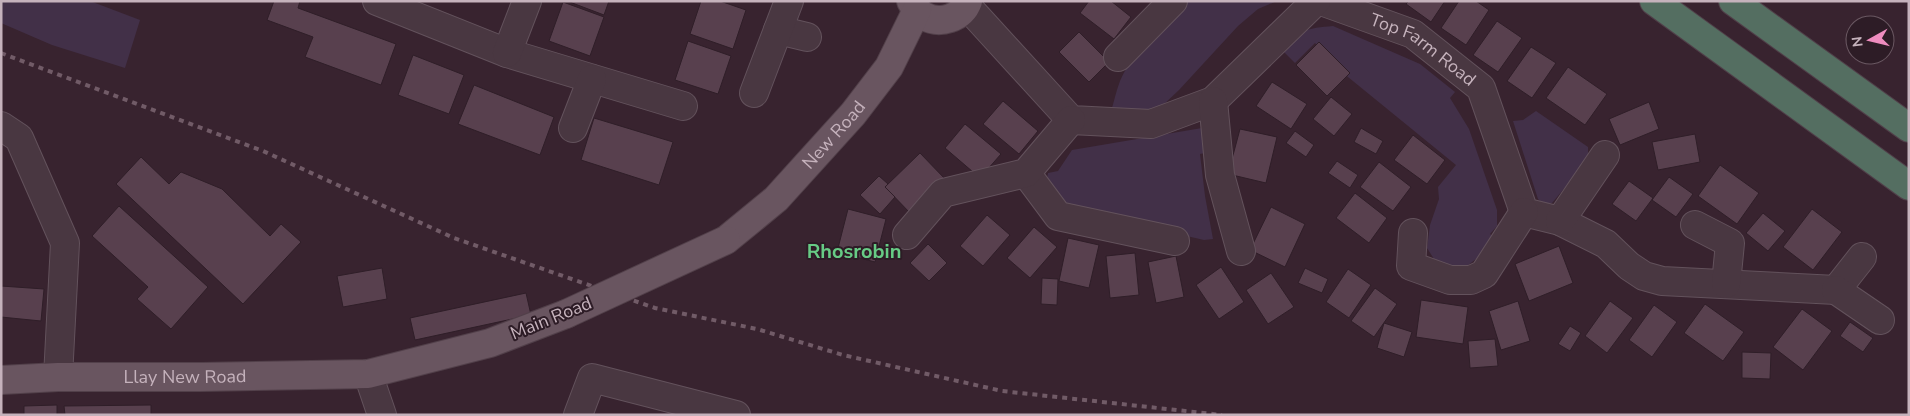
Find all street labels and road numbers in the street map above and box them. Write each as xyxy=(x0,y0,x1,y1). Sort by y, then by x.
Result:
street label: Top Farm Road xyxy=(1367,8,1481,91)
street label: New Road xyxy=(797,96,871,174)
street label: Main Road xyxy=(507,291,595,345)
street label: Llay New Road xyxy=(123,364,247,389)

